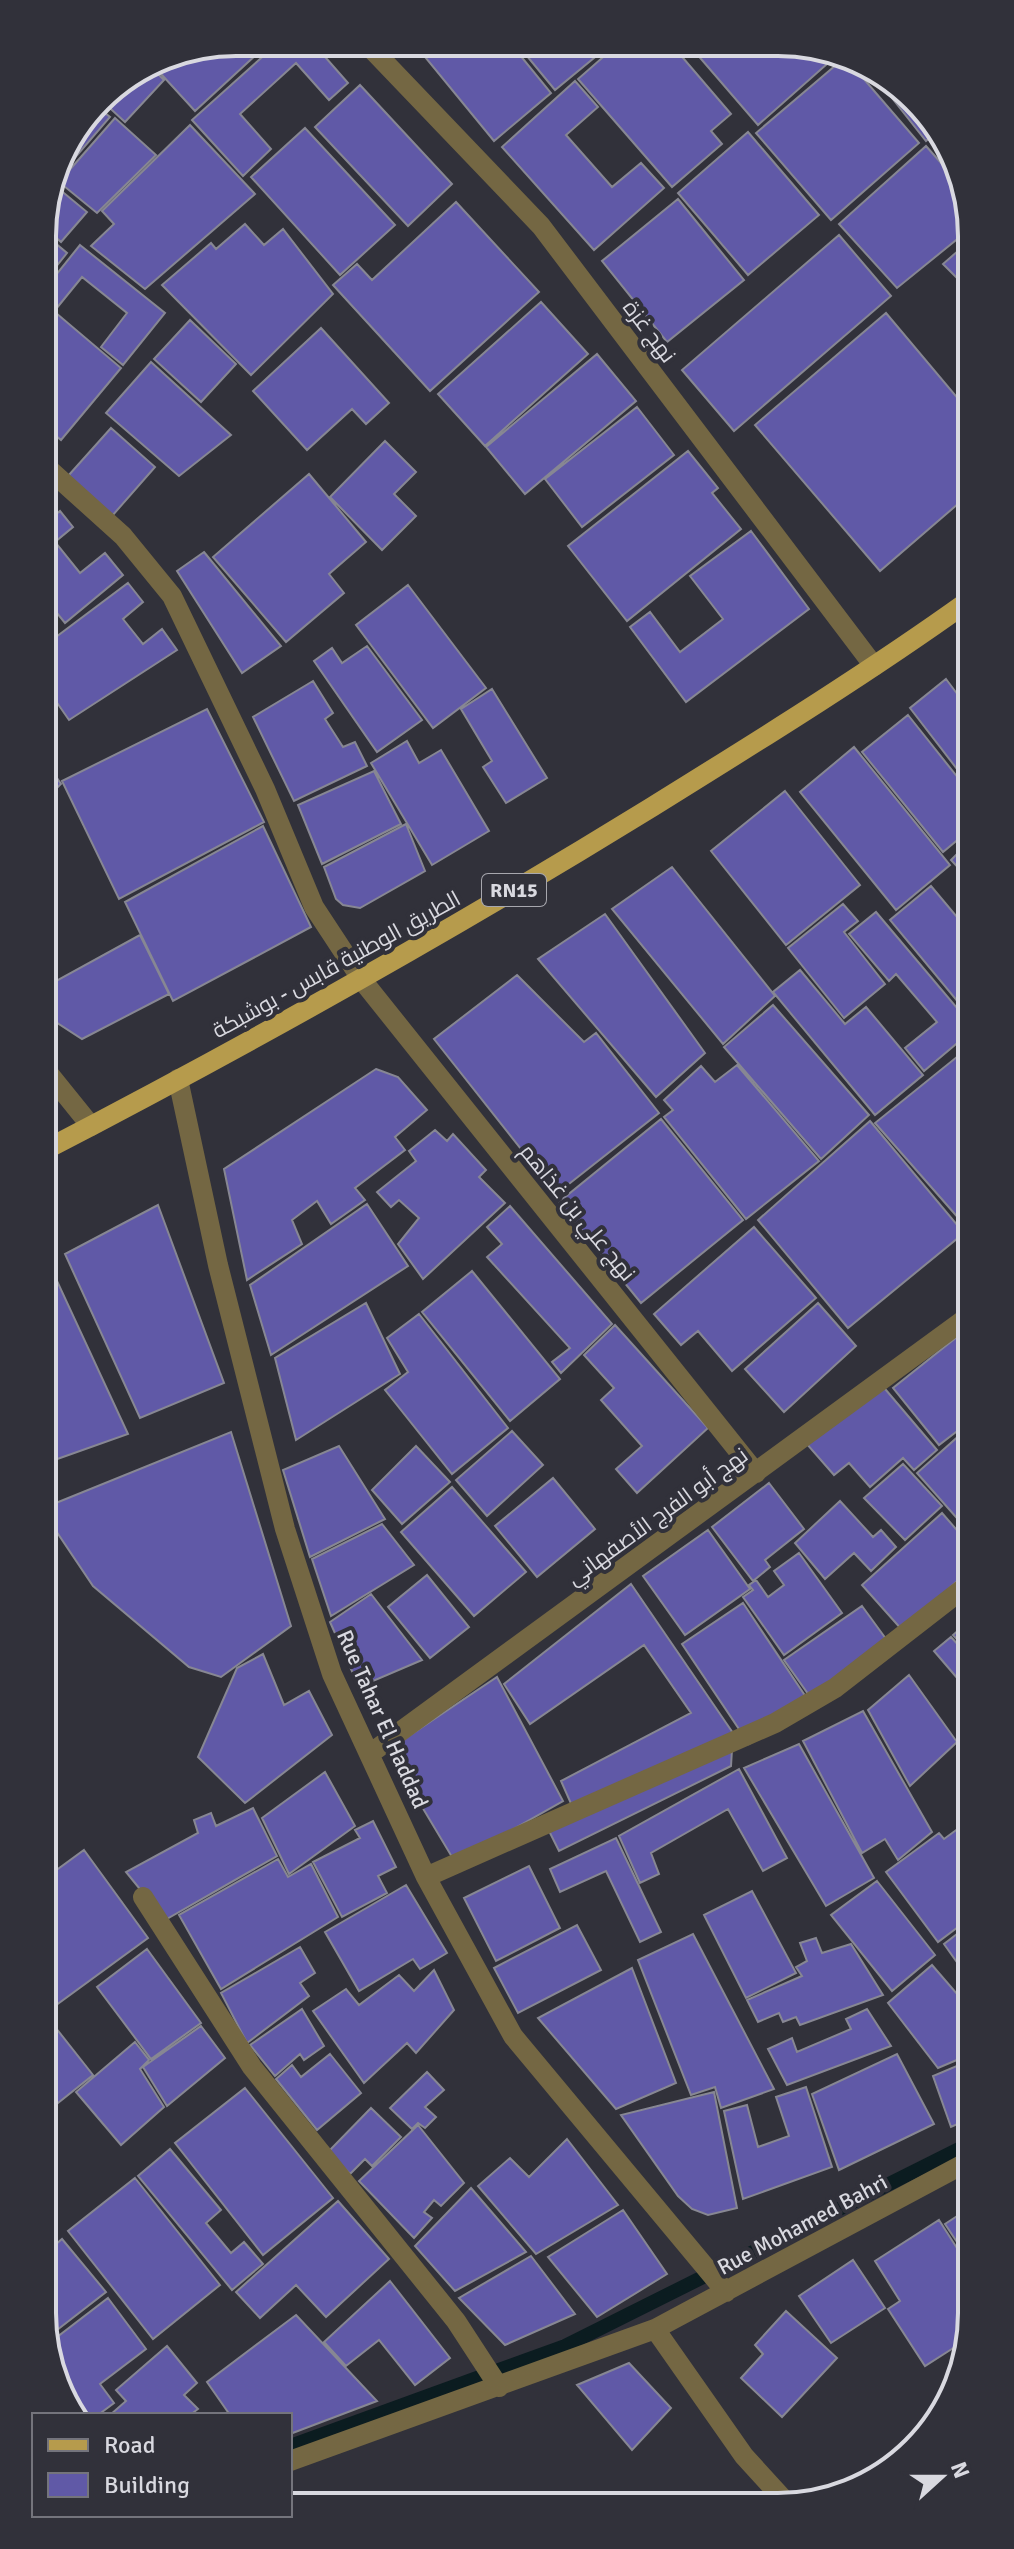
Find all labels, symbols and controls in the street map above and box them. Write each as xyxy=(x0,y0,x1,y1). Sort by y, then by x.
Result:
street label: نهج غزة xyxy=(616,295,682,369)
road number: RN15 xyxy=(482,874,546,906)
street label: الطريق الوطنية قابس - بوشبكة xyxy=(207,885,465,1044)
street label: نهج علي بن غذاهم xyxy=(512,1138,641,1288)
street label: نهج أبو الفرج الأصفهاني xyxy=(562,1442,755,1594)
street label: Rue Tahar El Haddad xyxy=(331,1626,434,1813)
street label: Rue Mohamed Bahri xyxy=(713,2168,892,2281)
legend xyxy=(32,2413,292,2517)
text: Road xyxy=(104,2430,155,2460)
north arrow xyxy=(902,2437,982,2517)
text: N xyxy=(945,2458,976,2482)
text: Building xyxy=(104,2470,190,2500)

